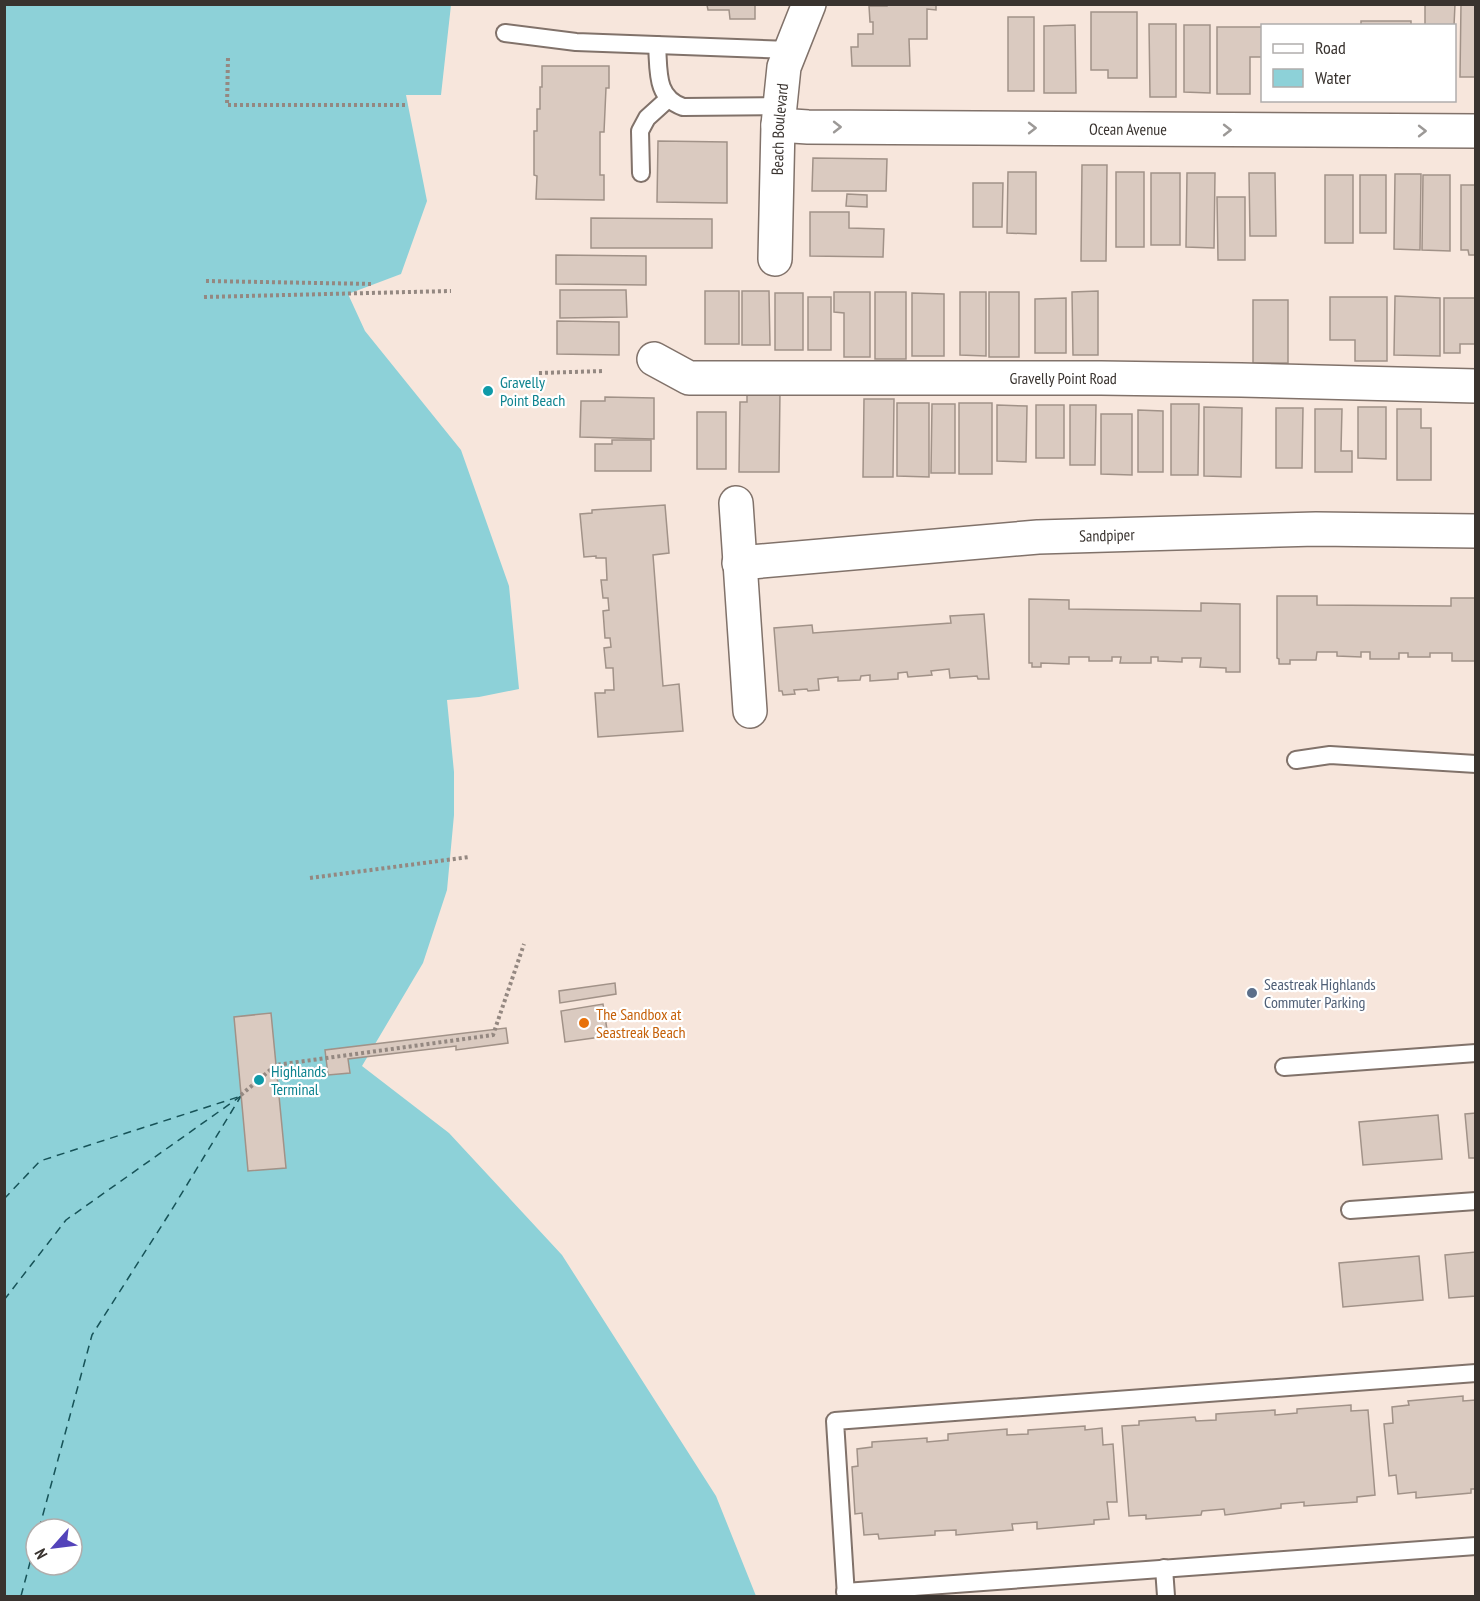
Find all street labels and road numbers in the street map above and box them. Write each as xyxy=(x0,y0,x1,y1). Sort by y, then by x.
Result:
street label: Beach Boulevard xyxy=(767,82,792,175)
street label: Ocean Avenue xyxy=(1089,119,1167,139)
street label: Gravelly Point Road xyxy=(1010,368,1117,388)
street label: Sandpiper xyxy=(1079,524,1136,546)

